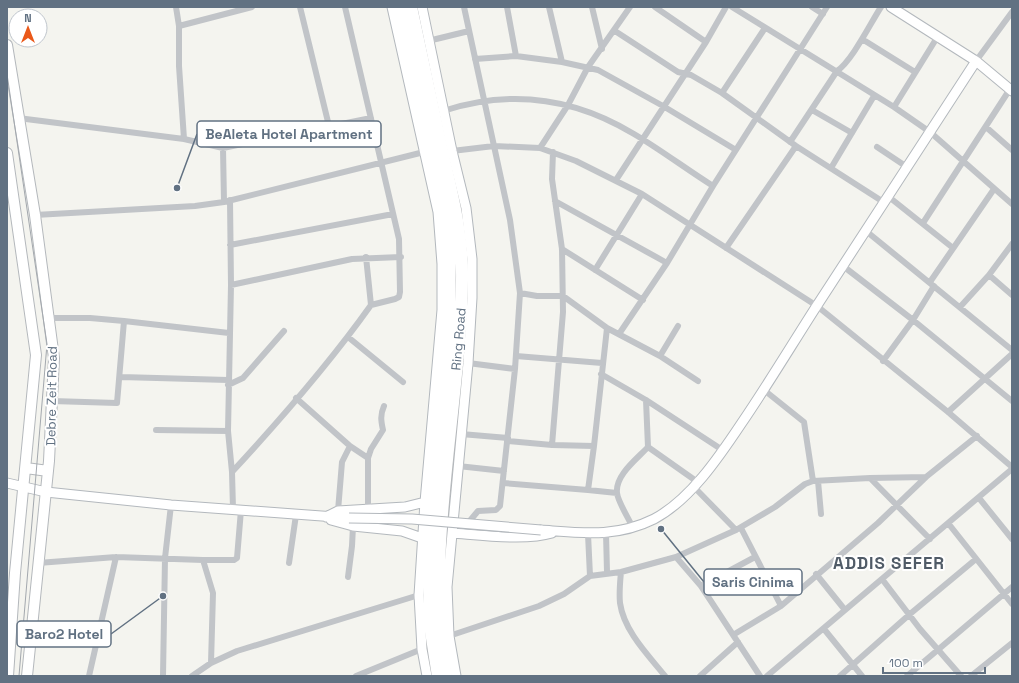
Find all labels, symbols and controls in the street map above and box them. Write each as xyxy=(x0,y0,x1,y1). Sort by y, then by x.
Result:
north arrow xyxy=(8,8,48,48)
text: N xyxy=(24,11,32,25)
callout: BeAleta Hotel Apartment xyxy=(197,121,381,147)
text: BeAleta Hotel Apartment xyxy=(205,125,373,143)
street label: Ring Road xyxy=(447,307,470,371)
street label: Debre Zeit Road xyxy=(42,346,61,446)
district label: ADDIS SEFER xyxy=(833,552,945,574)
callout: Saris Cinima xyxy=(704,569,802,595)
text: Saris Cinima xyxy=(712,573,794,591)
callout: Baro2 Hotel xyxy=(17,621,111,647)
text: Baro2 Hotel xyxy=(25,625,103,643)
scale bar xyxy=(883,649,985,675)
text: 100 m xyxy=(889,655,923,671)

